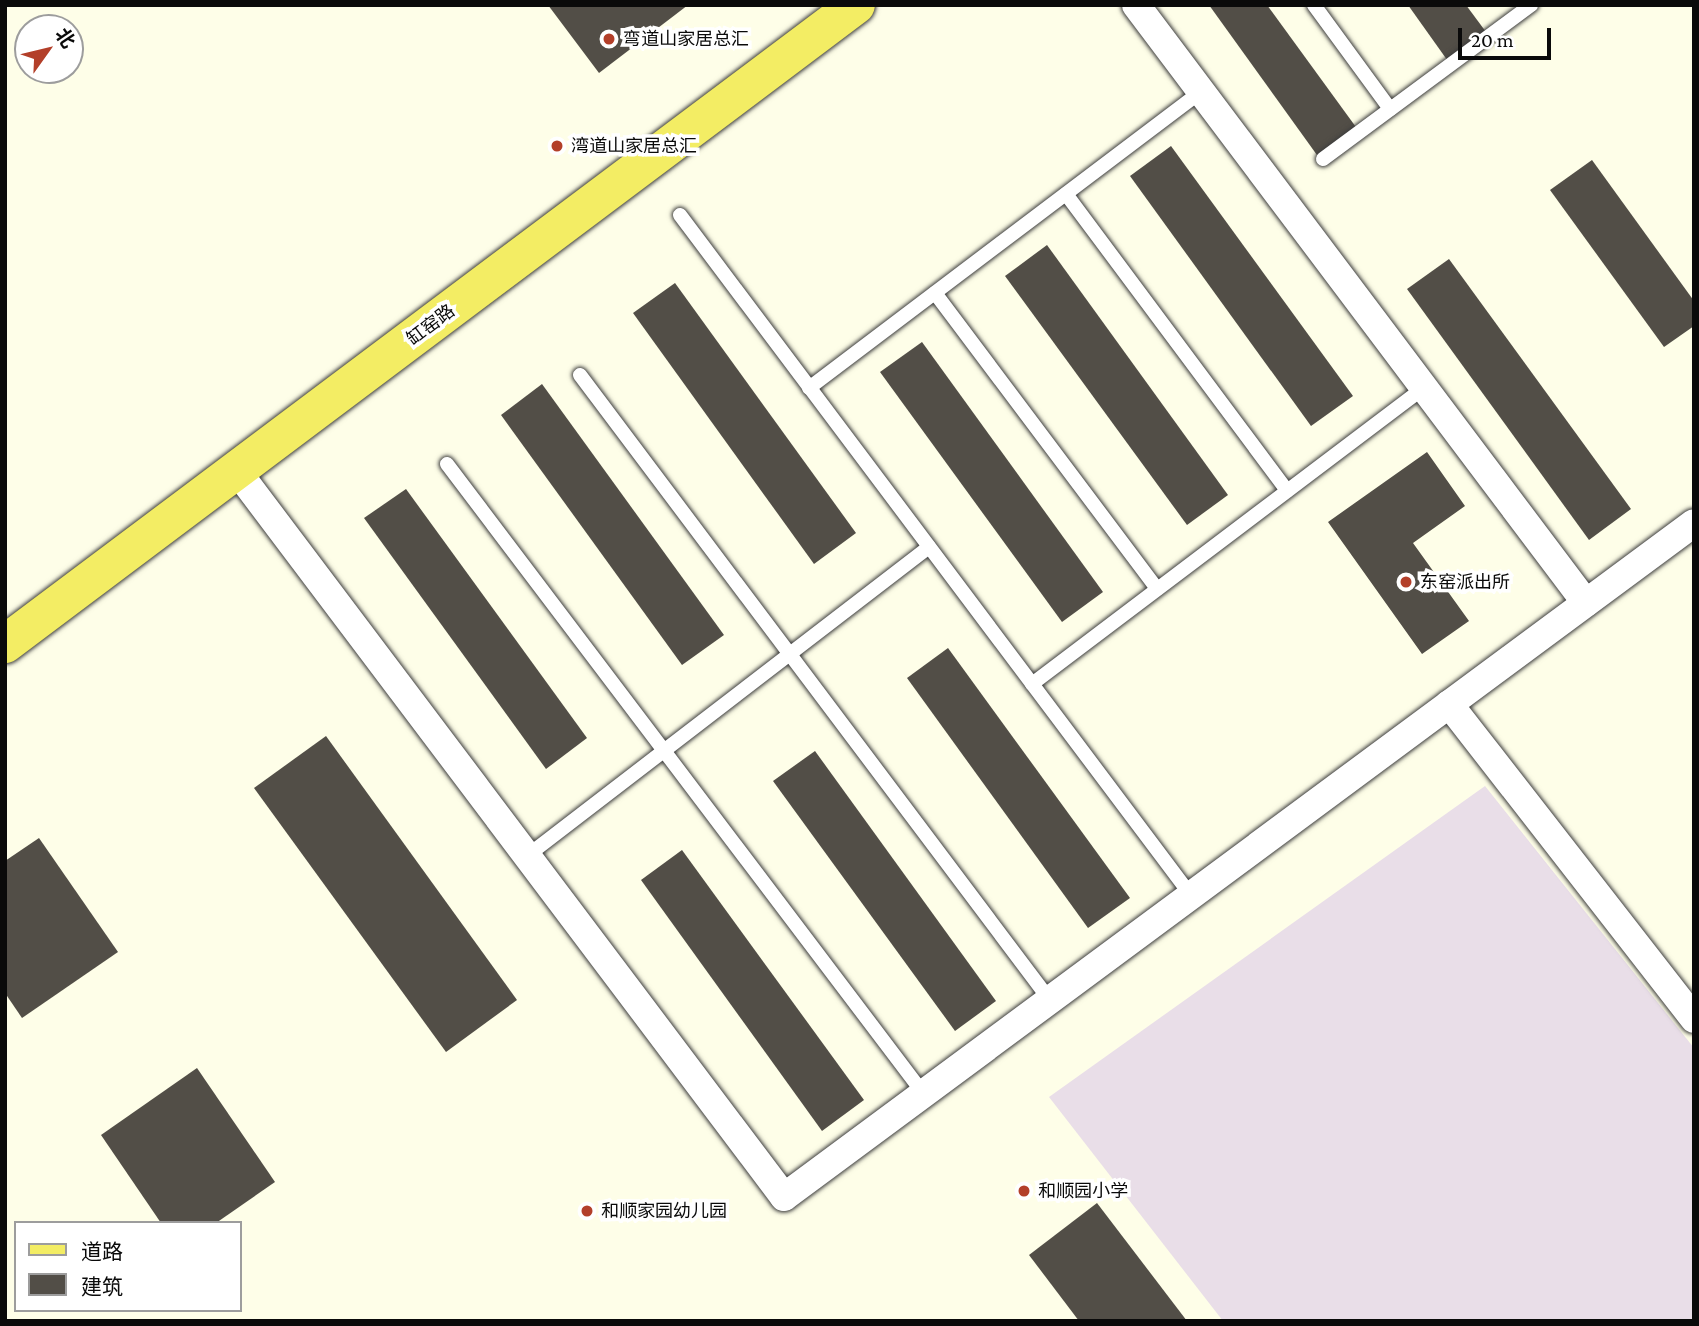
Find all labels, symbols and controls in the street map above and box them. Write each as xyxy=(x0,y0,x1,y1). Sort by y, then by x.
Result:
north arrow xyxy=(14,14,84,84)
scale bar xyxy=(1461,14,1554,58)
text: 北 xyxy=(51,24,79,52)
place label: 弯道山家居总汇 xyxy=(623,28,749,50)
text: 20 m xyxy=(1471,28,1514,52)
marker: 弯道山家居总汇 xyxy=(601,31,617,47)
place label: 湾道山家居总汇 xyxy=(571,135,697,157)
marker: 湾道山家居总汇 xyxy=(549,138,565,154)
street label: 缸窑路 xyxy=(403,300,459,350)
place label: 东窑派出所 xyxy=(1420,571,1510,593)
marker: 东窑派出所 xyxy=(1398,574,1414,590)
place label: 和顺园小学 xyxy=(1038,1180,1128,1202)
marker: 和顺园小学 xyxy=(1016,1183,1032,1199)
place label: 和顺家园幼儿园 xyxy=(601,1200,727,1222)
marker: 和顺家园幼儿园 xyxy=(579,1203,595,1219)
legend xyxy=(14,1221,242,1312)
text: 道路 xyxy=(81,1240,123,1264)
text: 建筑 xyxy=(81,1275,123,1299)

